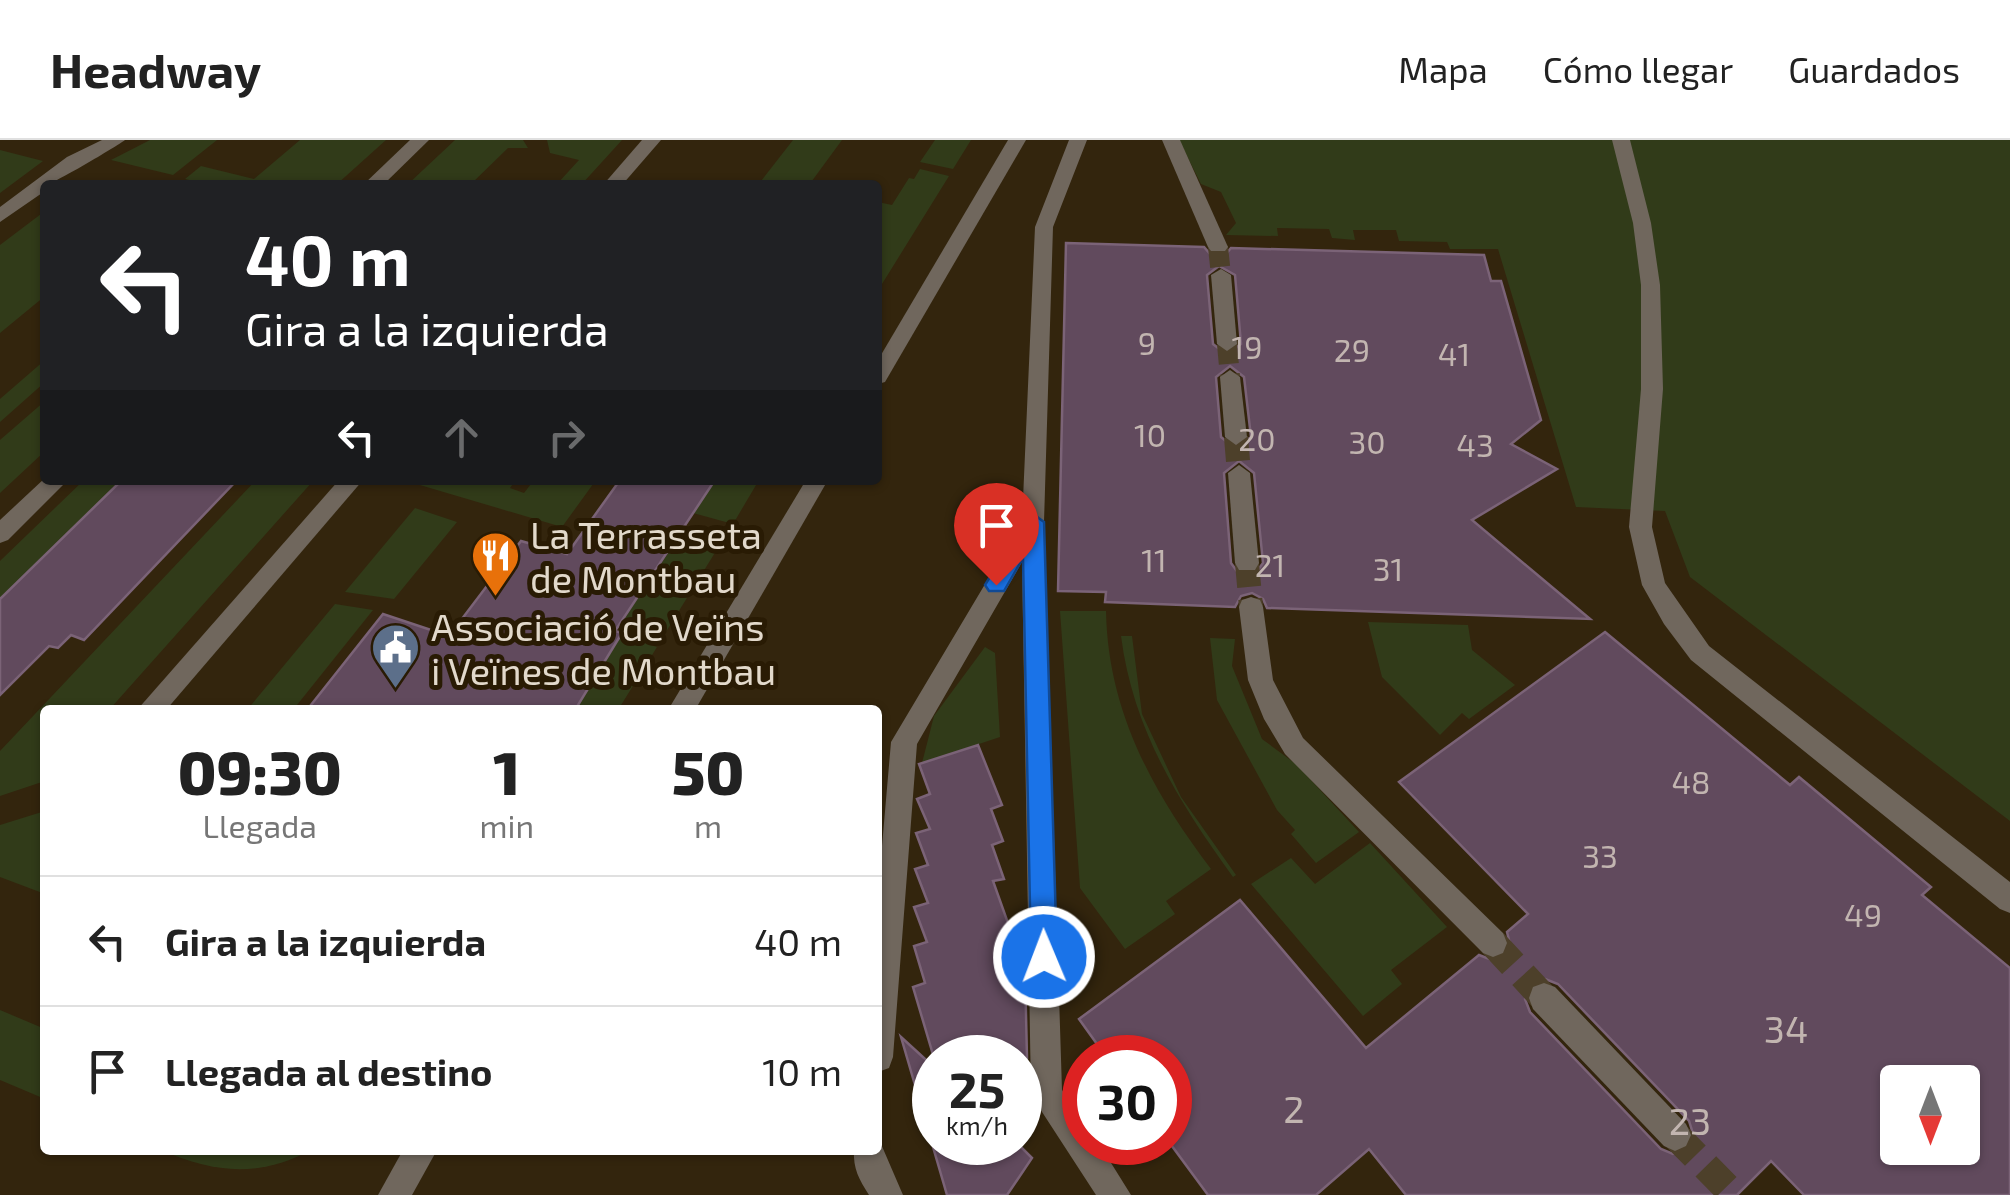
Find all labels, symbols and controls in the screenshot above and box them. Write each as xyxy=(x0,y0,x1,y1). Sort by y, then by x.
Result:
text: Headway xyxy=(50,40,261,98)
text: Mapa xyxy=(1398,48,1488,90)
text: Cómo llegar xyxy=(1543,48,1733,90)
text: Guardados xyxy=(1788,48,1960,90)
text: 40 m xyxy=(245,216,411,300)
icon: left xyxy=(80,220,210,350)
text: Gira a la izquierda xyxy=(245,301,609,355)
house number: 9 xyxy=(1138,323,1156,361)
house number: 19 xyxy=(1231,327,1263,365)
house number: 29 xyxy=(1334,330,1370,368)
house number: 41 xyxy=(1438,334,1470,372)
icon: left xyxy=(329,410,384,465)
icon: ahead xyxy=(434,410,489,465)
icon: right xyxy=(539,410,594,465)
house number: 10 xyxy=(1134,415,1166,453)
house number: 20 xyxy=(1238,419,1276,457)
house number: 30 xyxy=(1348,422,1386,460)
house number: 43 xyxy=(1456,425,1494,463)
pin xyxy=(954,483,1039,586)
icon: arrive xyxy=(969,498,1024,553)
place label: La Terrasseta de Montbau xyxy=(530,511,762,601)
restaurant icon: La Terrasseta de Montbau xyxy=(469,530,521,598)
house number: 11 xyxy=(1141,540,1167,578)
house number: 21 xyxy=(1255,545,1285,583)
house number: 31 xyxy=(1373,549,1403,587)
place label: Associació de Veïns i Veïnes de Montbau xyxy=(431,603,776,693)
public building icon: Associació de Veïns i Veïnes de Montbau xyxy=(370,622,422,690)
text: 09:30 xyxy=(178,735,342,807)
text: 1 xyxy=(493,735,520,807)
text: 50 xyxy=(672,735,744,807)
house number: 48 xyxy=(1671,762,1711,800)
text: Llegada xyxy=(203,806,317,844)
text: min xyxy=(479,806,534,844)
text: m xyxy=(694,806,722,844)
house number: 33 xyxy=(1582,836,1618,874)
house number: 49 xyxy=(1844,895,1882,933)
position arrow xyxy=(992,905,1096,1009)
icon: left xyxy=(80,914,135,969)
text: Gira a la izquierda xyxy=(165,918,486,964)
text: 40 m xyxy=(754,918,842,964)
house number: 34 xyxy=(1764,1005,1808,1051)
speed limit sign: 30 xyxy=(1062,1035,1192,1165)
icon: arrive xyxy=(80,1044,135,1099)
text: Llegada al destino xyxy=(165,1048,493,1094)
text: 10 m xyxy=(762,1048,842,1094)
text: 25 xyxy=(949,1058,1005,1118)
north arrow xyxy=(1880,1065,1980,1165)
map controls xyxy=(1880,1065,1980,1165)
house number: 2 xyxy=(1283,1085,1305,1131)
house number: 23 xyxy=(1669,1097,1711,1143)
text: km/h xyxy=(946,1110,1008,1140)

